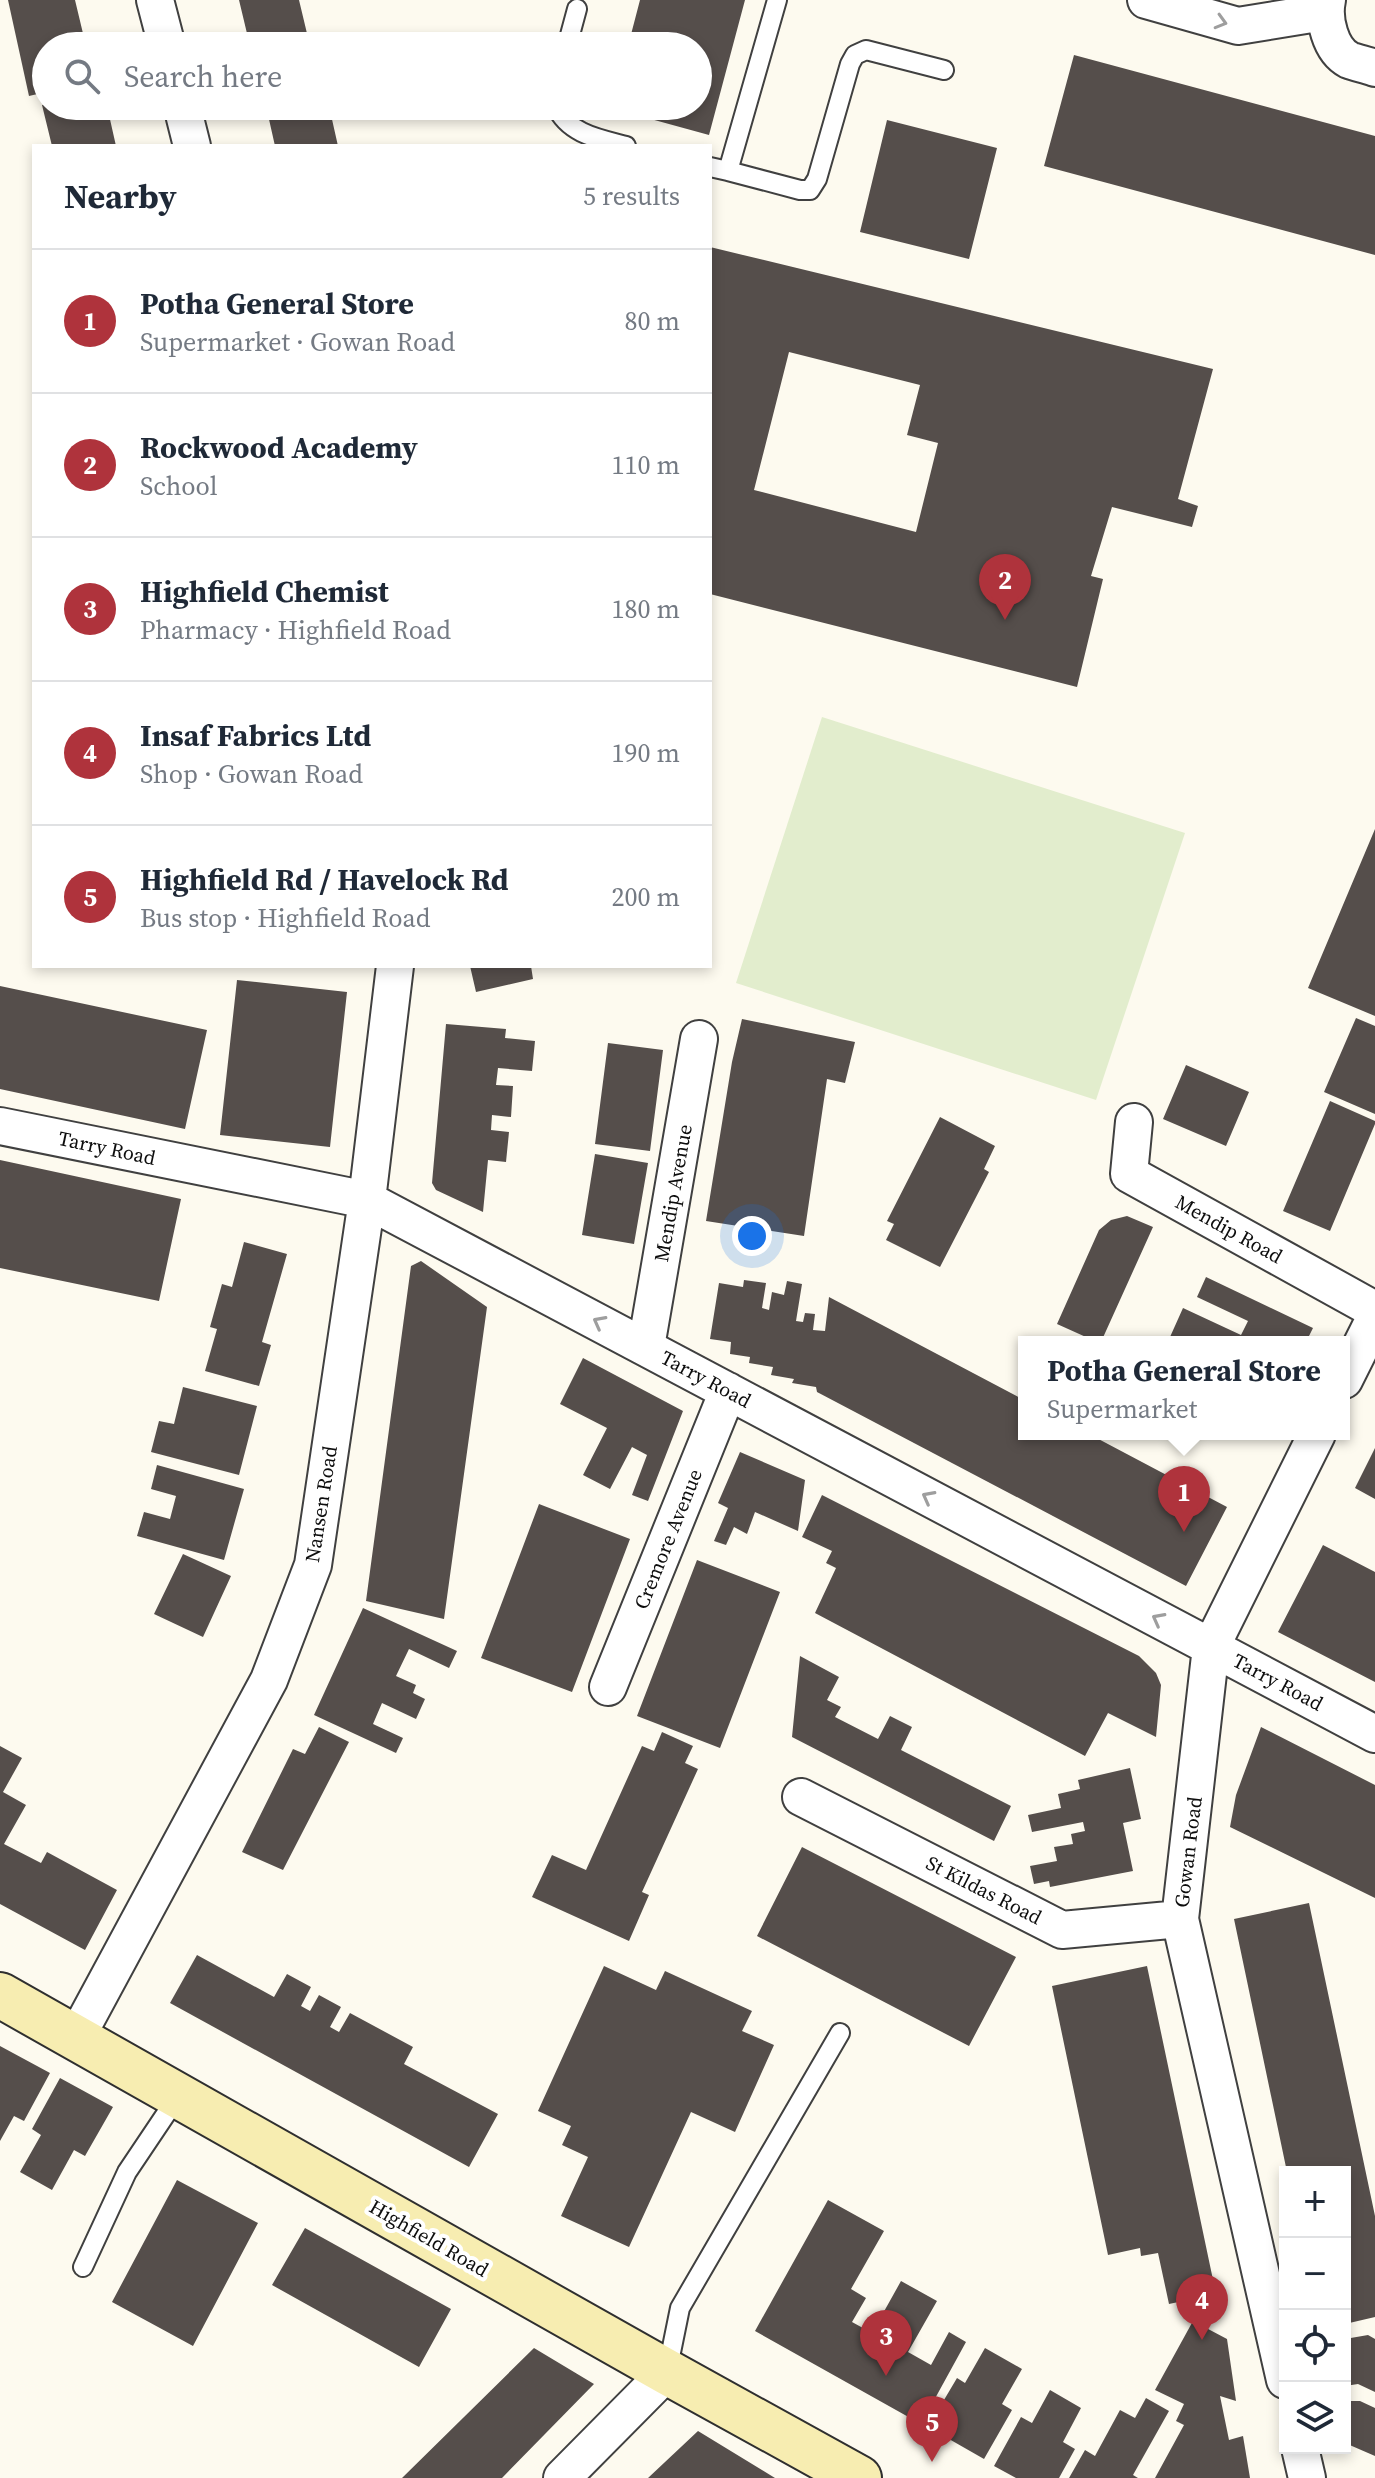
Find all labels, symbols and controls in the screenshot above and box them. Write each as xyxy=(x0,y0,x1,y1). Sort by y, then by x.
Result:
one-way arrow xyxy=(1214,13,1228,29)
search box xyxy=(32,32,712,120)
icon: search xyxy=(60,54,104,98)
text: Search here xyxy=(124,56,282,97)
text: Nearby xyxy=(64,173,177,219)
text: 5 results xyxy=(583,178,680,214)
text: Potha General Store xyxy=(140,283,414,324)
text: 1 xyxy=(83,303,97,339)
text: 80 m xyxy=(625,303,680,339)
text: Supermarket · Gowan Road xyxy=(140,324,455,360)
text: Rockwood Academy xyxy=(140,427,418,468)
text: 2 xyxy=(83,447,97,483)
text: 110 m xyxy=(612,447,680,483)
text: School xyxy=(140,468,217,504)
pin: 2 xyxy=(979,554,1031,620)
text: Highfield Chemist xyxy=(140,571,389,612)
text: 3 xyxy=(83,591,97,627)
text: 180 m xyxy=(612,591,680,627)
text: Pharmacy · Highfield Road xyxy=(140,612,451,648)
text: Insaf Fabrics Ltd xyxy=(140,715,371,756)
text: 4 xyxy=(83,735,97,771)
text: 190 m xyxy=(612,735,680,771)
text: Shop · Gowan Road xyxy=(140,756,363,792)
text: Highfield Rd / Havelock Rd xyxy=(140,859,509,900)
text: 5 xyxy=(83,879,97,915)
text: 200 m xyxy=(612,879,680,915)
text: Bus stop · Highfield Road xyxy=(140,900,430,936)
street label: Mendip Avenue xyxy=(647,1122,699,1264)
street label: Tarry Road xyxy=(56,1124,159,1172)
street label: Mendip Road xyxy=(1170,1188,1288,1270)
your location xyxy=(732,1216,772,1256)
one-way arrow xyxy=(593,1317,608,1332)
popup xyxy=(1018,1336,1350,1440)
street label: Tarry Road xyxy=(656,1343,757,1415)
text: Potha General Store xyxy=(1047,1350,1321,1391)
text: Supermarket xyxy=(1047,1391,1197,1427)
street label: Nansen Road xyxy=(298,1443,344,1564)
street label: Cremore Avenue xyxy=(627,1465,709,1613)
pin: 1 xyxy=(1158,1466,1210,1532)
one-way arrow xyxy=(921,1491,936,1506)
one-way arrow xyxy=(1151,1613,1166,1628)
street label: Tarry Road xyxy=(1228,1646,1329,1718)
street label: Gowan Road xyxy=(1167,1794,1209,1909)
street label: St Kildas Road xyxy=(921,1849,1047,1931)
map controls xyxy=(1279,2166,1351,2454)
button: + xyxy=(1279,2166,1351,2238)
street label: Highfield Road xyxy=(364,2193,494,2284)
button: − xyxy=(1279,2238,1351,2310)
pin: 4 xyxy=(1176,2274,1228,2340)
pin: 3 xyxy=(860,2310,912,2376)
button: locate xyxy=(1279,2310,1351,2382)
button: layers xyxy=(1279,2382,1351,2454)
pin: 5 xyxy=(906,2396,958,2462)

